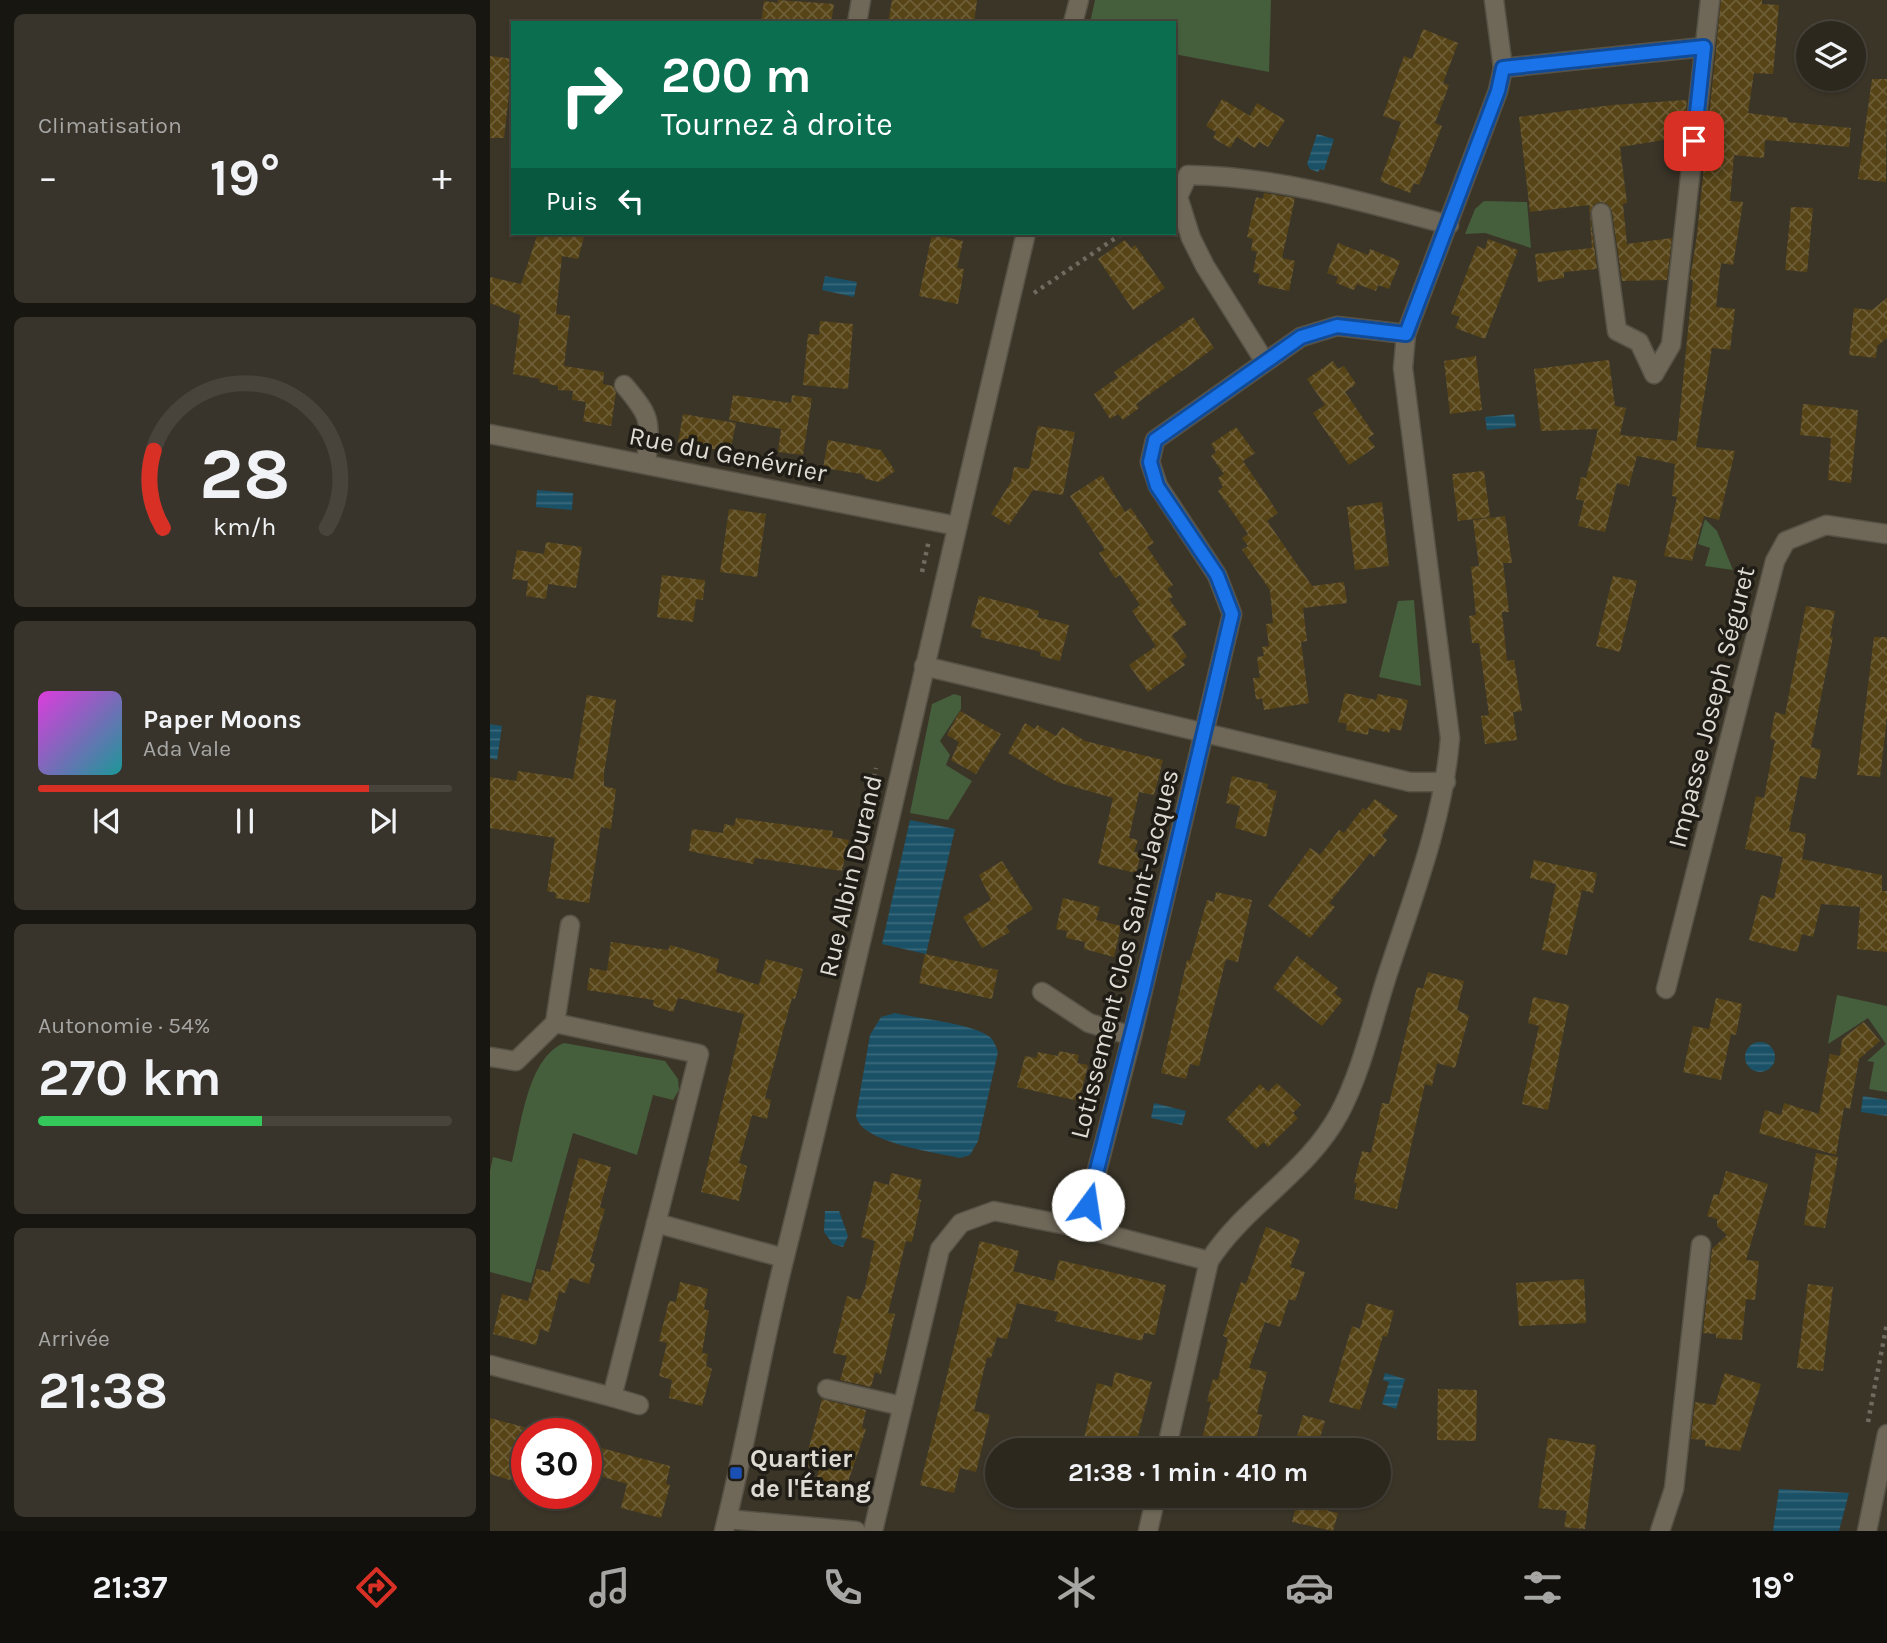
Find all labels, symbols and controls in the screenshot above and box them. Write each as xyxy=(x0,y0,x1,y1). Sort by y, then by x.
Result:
map controls xyxy=(1796,21,1866,91)
button: layers xyxy=(1796,21,1866,91)
text: 200 m xyxy=(661,47,812,104)
icon: right xyxy=(546,49,637,140)
text: Tournez à droite xyxy=(661,106,893,143)
pin xyxy=(1664,111,1724,171)
text: Climatisation xyxy=(38,112,182,139)
icon: arrive xyxy=(1675,122,1713,160)
text: 19° xyxy=(210,147,280,208)
text: − xyxy=(38,155,58,200)
text: + xyxy=(432,155,452,200)
icon: left xyxy=(612,182,650,220)
text: Puis xyxy=(546,186,598,217)
street label: Rue du Genévrier xyxy=(626,420,830,489)
text: 28 xyxy=(199,432,291,517)
text: km/h xyxy=(213,512,277,541)
street label: Impasse Joseph Séguret xyxy=(1662,563,1762,851)
text: Paper Moons xyxy=(143,704,302,735)
text: Ada Vale xyxy=(143,735,231,762)
street label: Lotissement Clos Saint-Jacques xyxy=(1064,766,1185,1142)
street label: Rue Albin Durand xyxy=(812,772,889,980)
icon: previous xyxy=(88,802,126,840)
icon: pause xyxy=(226,802,264,840)
icon: next xyxy=(364,802,402,840)
text: Autonomie · 54% xyxy=(38,1012,211,1039)
text: 270 km xyxy=(38,1047,221,1108)
position arrow xyxy=(1051,1168,1125,1242)
text: Arrivée xyxy=(38,1325,110,1352)
text: 21:38 xyxy=(38,1360,168,1421)
speed limit sign: 30 xyxy=(511,1418,602,1509)
place label: Quartier de l'Étang xyxy=(750,1443,871,1504)
text: 21:38 · 1 min · 410 m xyxy=(1068,1457,1308,1488)
marker: Quartier de l'Étang xyxy=(728,1465,744,1481)
icon: directions xyxy=(352,1563,401,1612)
icon: music xyxy=(585,1563,634,1612)
icon: phone xyxy=(818,1563,867,1612)
icon: climate xyxy=(1052,1563,1101,1612)
icon: car xyxy=(1285,1563,1334,1612)
icon: filters xyxy=(1518,1563,1567,1612)
text: 21:37 xyxy=(92,1569,167,1606)
text: 19° xyxy=(1751,1569,1795,1606)

